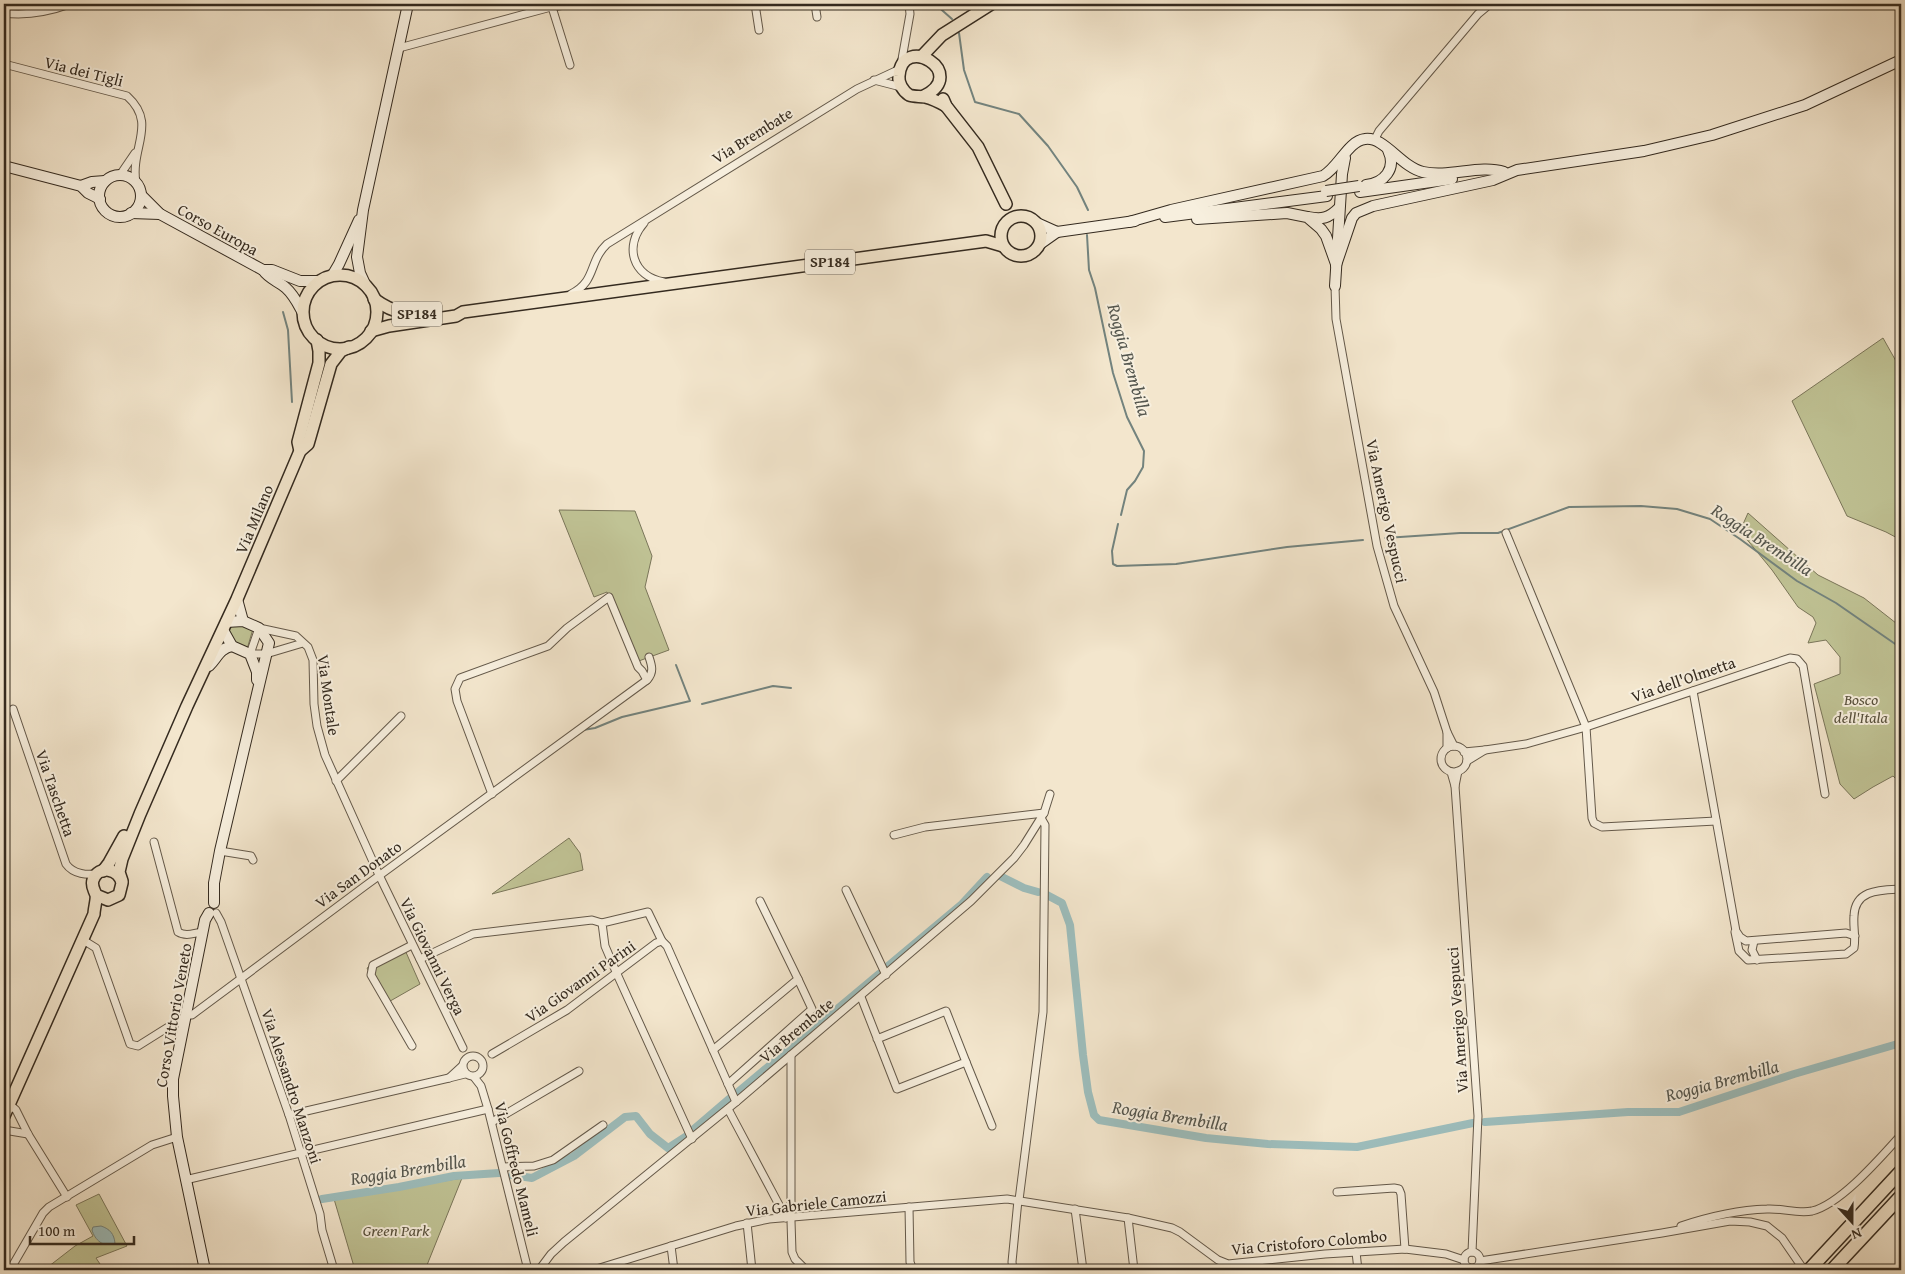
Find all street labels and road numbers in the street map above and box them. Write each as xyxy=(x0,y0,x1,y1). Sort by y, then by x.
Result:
street label: Via dei Tigli xyxy=(42,50,126,93)
street label: Via Brembate xyxy=(707,101,797,169)
street label: Corso Europa xyxy=(173,197,263,261)
road number: SP184 xyxy=(805,250,855,274)
road number: SP184 xyxy=(392,302,442,326)
street label: Via Amerigo Vespucci xyxy=(1360,437,1414,586)
street label: Via Milano xyxy=(229,481,279,557)
street label: Via dell'Olmetta xyxy=(1628,650,1739,708)
street label: Via Montale xyxy=(311,653,347,737)
street label: Via Taschetta xyxy=(30,746,82,840)
street label: Via San Donato xyxy=(310,834,406,914)
street label: Via Giovanni Verga xyxy=(394,893,472,1019)
street label: Via Giovanni Parini xyxy=(520,934,640,1028)
street label: Corso Vittorio Veneto xyxy=(149,941,197,1089)
street label: Via Amerigo Vespucci xyxy=(1440,946,1474,1094)
street label: Via Brembate xyxy=(753,992,839,1068)
street label: Via Alessandro Manzoni xyxy=(256,1005,329,1167)
street label: Via Goffredo Mameli xyxy=(489,1099,545,1239)
street label: Via Gabriele Camozzi xyxy=(744,1184,888,1222)
street label: Via Cristoforo Colombo xyxy=(1230,1223,1388,1261)

